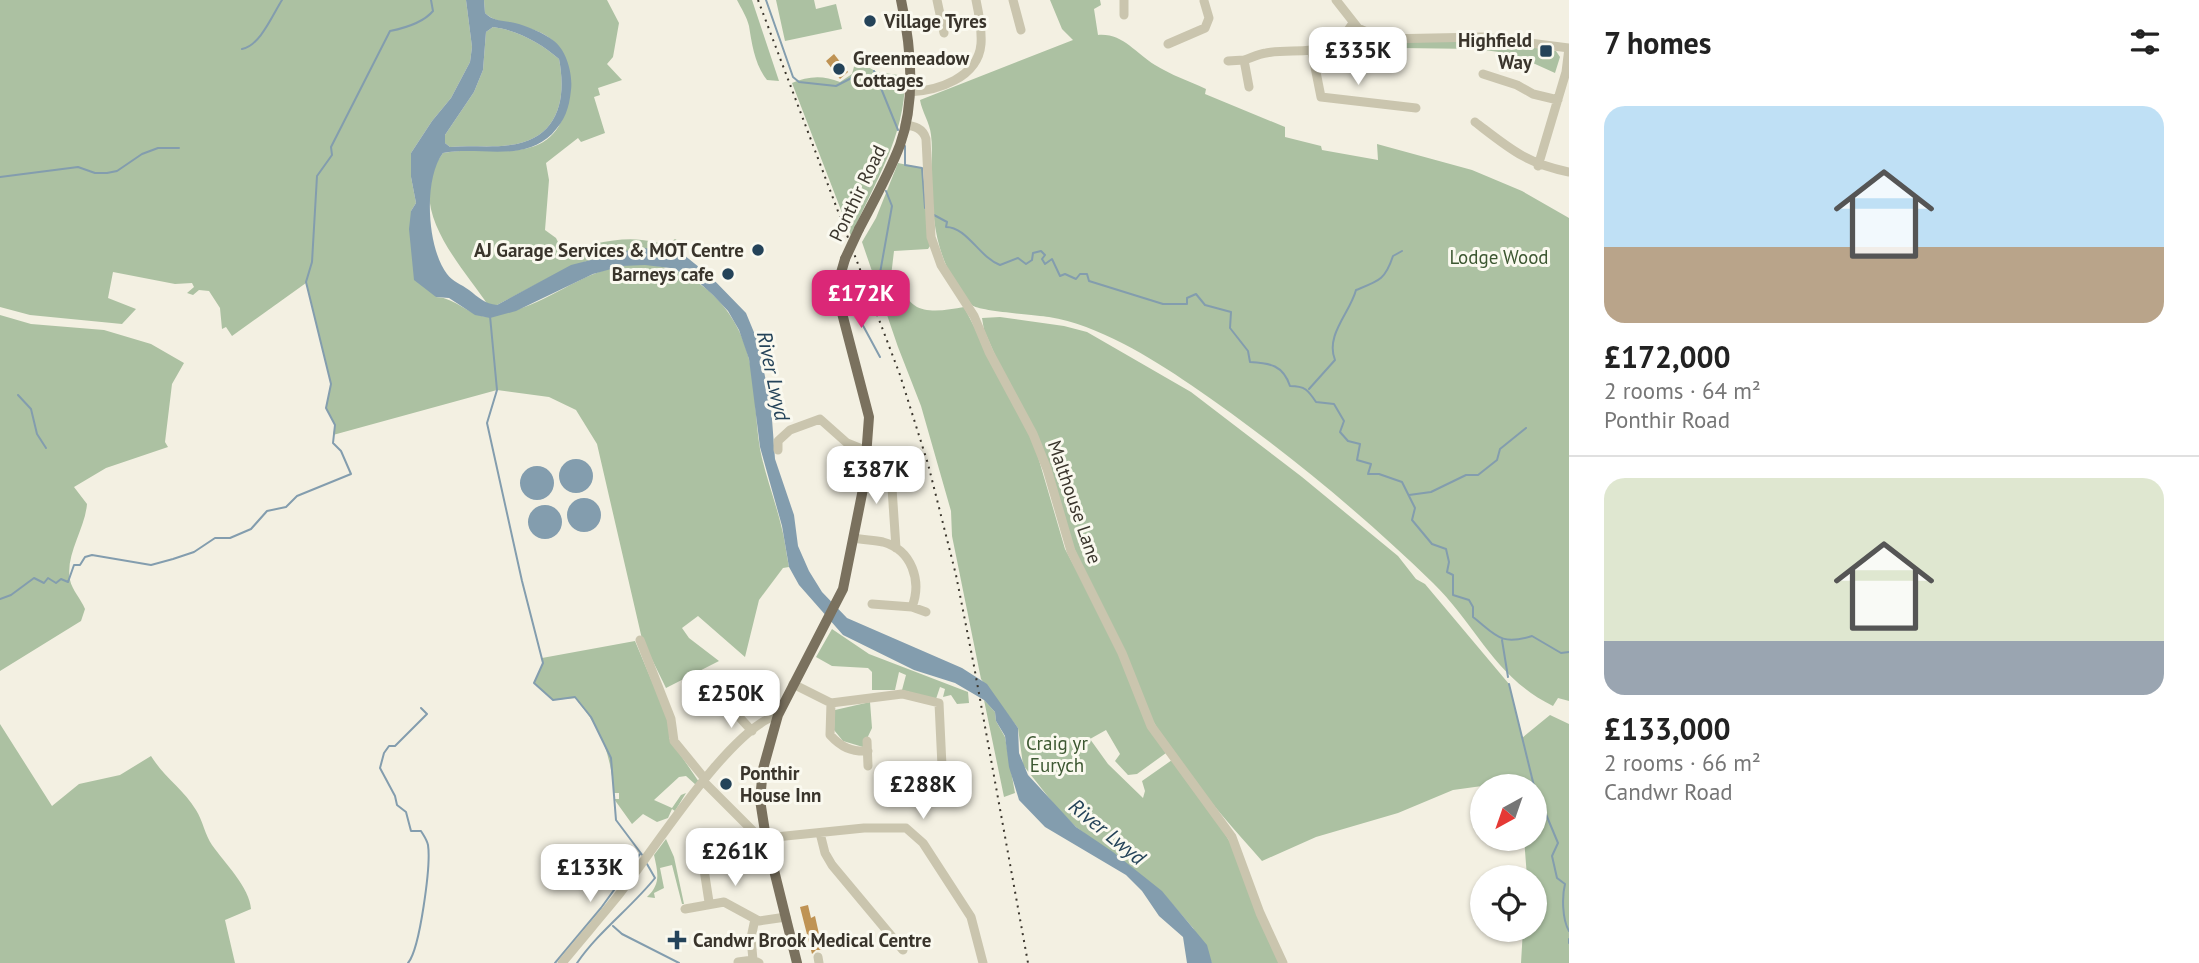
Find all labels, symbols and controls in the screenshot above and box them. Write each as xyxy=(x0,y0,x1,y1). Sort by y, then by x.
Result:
place label: Village Tyres xyxy=(883,9,987,33)
marker: Village Tyres xyxy=(862,13,878,29)
text: 7 homes xyxy=(1604,23,1712,62)
icon: filters xyxy=(2126,23,2164,61)
pin: £335K xyxy=(1309,28,1407,87)
place label: Highfield Way xyxy=(1458,28,1533,74)
text: £335K xyxy=(1325,35,1391,64)
marker: Highfield Way xyxy=(1538,43,1554,59)
place label: Greenmeadow Cottages xyxy=(853,46,969,92)
marker: Greenmeadow Cottages xyxy=(831,61,847,77)
street label: Ponthir Road xyxy=(823,141,891,245)
icon: home xyxy=(1821,151,1947,277)
place label: AJ Garage Services & MOT Centre xyxy=(474,238,744,262)
marker: AJ Garage Services & MOT Centre xyxy=(750,242,766,258)
park label: Lodge Wood xyxy=(1449,245,1549,269)
place label: Barneys cafe xyxy=(612,262,714,286)
marker: Barneys cafe xyxy=(720,266,736,282)
pin: £172K xyxy=(812,270,910,330)
text: £172K xyxy=(828,278,894,307)
water label: River Lwyd xyxy=(751,329,796,425)
text: £172,000 xyxy=(1604,337,1731,376)
text: 2 rooms · 64 m² xyxy=(1604,376,1761,405)
text: Ponthir Road xyxy=(1604,405,1730,434)
street label: Malthouse Lane xyxy=(1043,437,1107,567)
pin: £387K xyxy=(827,447,925,506)
text: £387K xyxy=(843,454,909,483)
icon: home xyxy=(1821,523,1947,649)
pin: £250K xyxy=(682,670,780,730)
text: £250K xyxy=(698,678,764,707)
text: £133,000 xyxy=(1604,709,1731,748)
park label: Craig yr Eurych xyxy=(1026,731,1088,777)
text: 2 rooms · 66 m² xyxy=(1604,748,1761,777)
place label: Ponthir House Inn xyxy=(740,761,821,807)
pin: £288K xyxy=(874,762,972,821)
text: £288K xyxy=(890,769,956,798)
north arrow xyxy=(1470,774,1547,850)
map controls xyxy=(1470,774,1547,942)
marker: Ponthir House Inn xyxy=(718,776,734,792)
text: Candwr Road xyxy=(1604,777,1733,806)
water label: River Lwyd xyxy=(1063,792,1152,872)
pin: £261K xyxy=(686,828,784,888)
text: £261K xyxy=(702,836,768,865)
pin: £133K xyxy=(541,844,639,904)
text: £133K xyxy=(557,852,623,881)
button: locate xyxy=(1470,865,1547,942)
place label: Candwr Brook Medical Centre xyxy=(693,928,931,952)
marker: Candwr Brook Medical Centre xyxy=(667,930,687,950)

